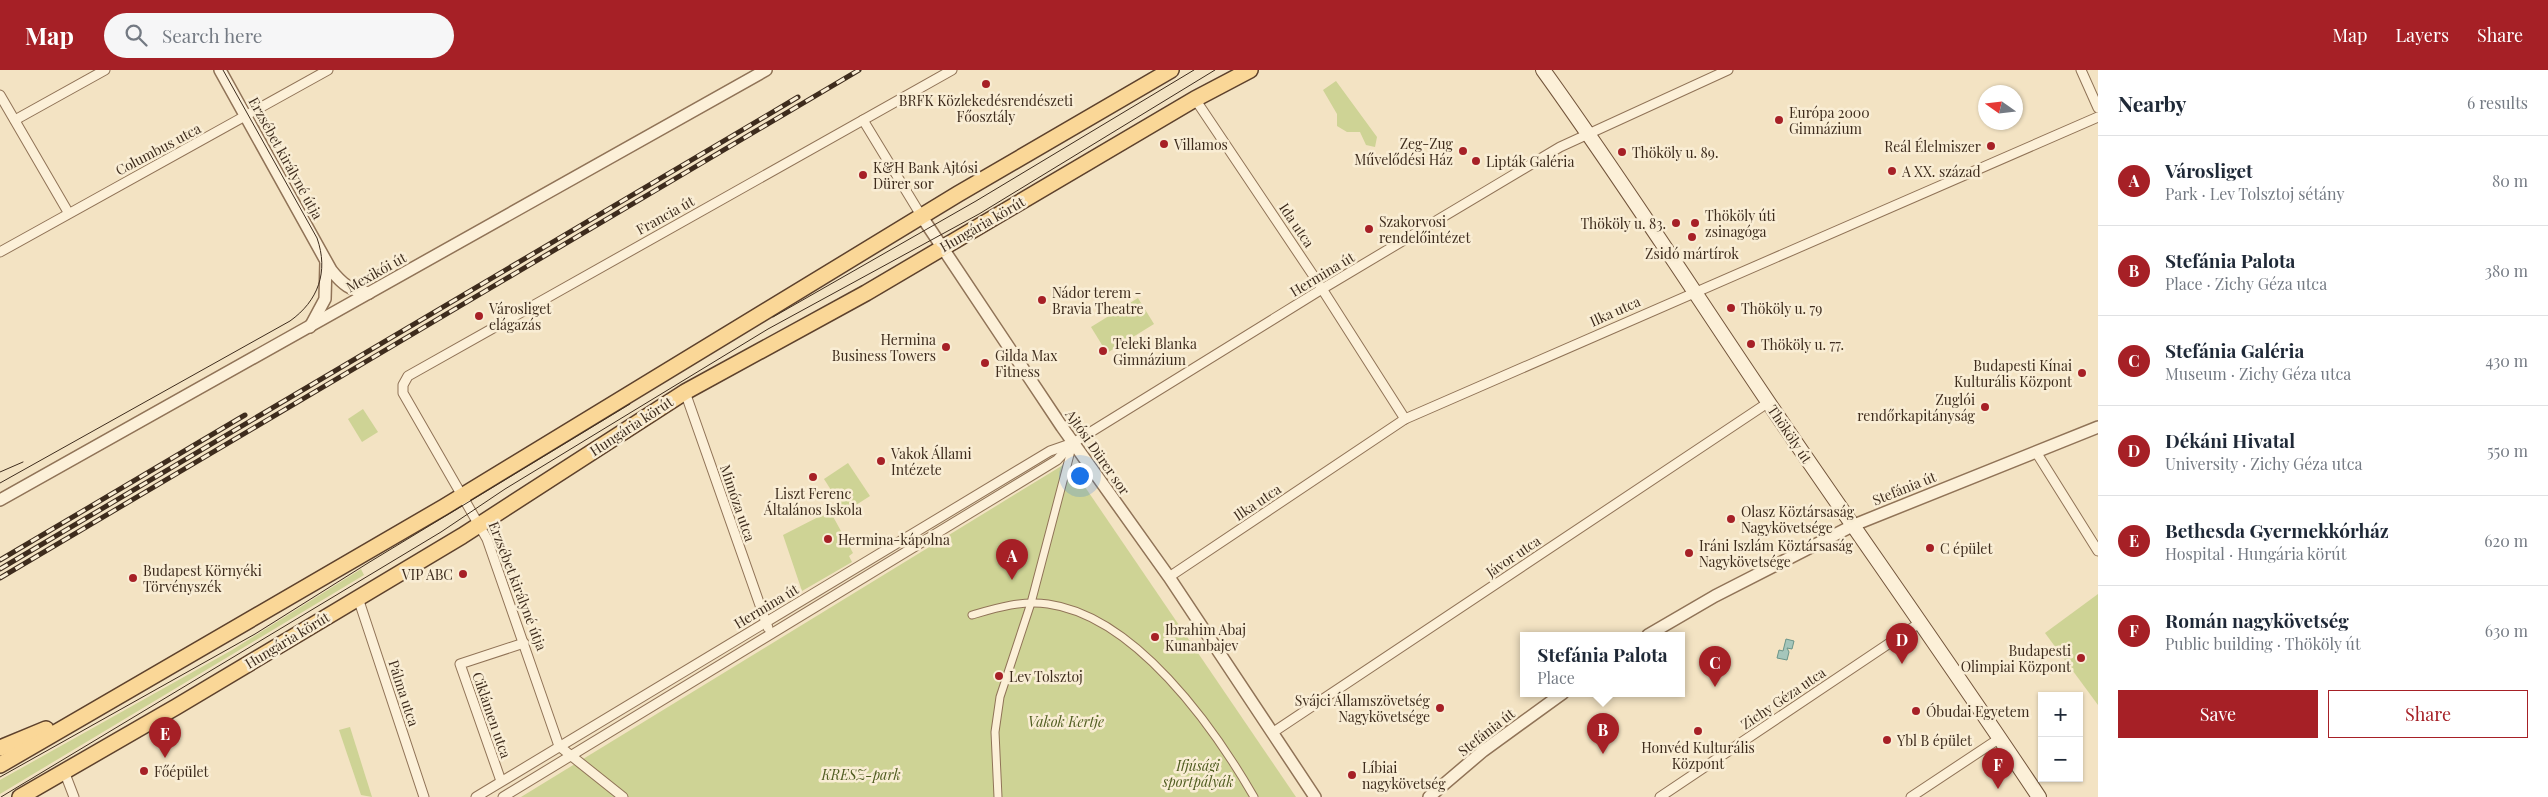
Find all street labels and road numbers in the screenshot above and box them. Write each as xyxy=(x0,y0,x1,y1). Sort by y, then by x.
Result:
street label: Erzsébet királyné útja xyxy=(245,94,327,222)
street label: Columbus utca xyxy=(112,118,204,180)
street label: Francia út xyxy=(632,191,698,239)
street label: Hungária körút xyxy=(936,191,1029,256)
street label: Ida utca xyxy=(1275,199,1319,251)
street label: Mexikói út xyxy=(343,247,410,296)
street label: Hermina út xyxy=(1286,247,1359,301)
street label: Ilka utca xyxy=(1587,291,1643,331)
street label: Hungária körút xyxy=(586,391,677,460)
street label: Thököly út xyxy=(1764,401,1817,468)
street label: Ajtósi Dürer sor xyxy=(1061,405,1135,499)
street label: Mimóza utca xyxy=(716,462,760,544)
street label: Stefánia út xyxy=(1869,466,1940,509)
street label: Ilka utca xyxy=(1230,479,1284,525)
street label: Erzsébet királyné útja xyxy=(485,519,551,653)
street label: Jávor utca xyxy=(1481,531,1544,582)
street label: Hermina út xyxy=(730,579,803,633)
street label: Hungária körút xyxy=(241,607,334,673)
street label: Pálma utca xyxy=(384,657,424,729)
street label: Zichy Géza utca xyxy=(1737,663,1829,733)
street label: Ciklámen utca xyxy=(468,669,516,761)
street label: Stefánia út xyxy=(1454,703,1519,760)

